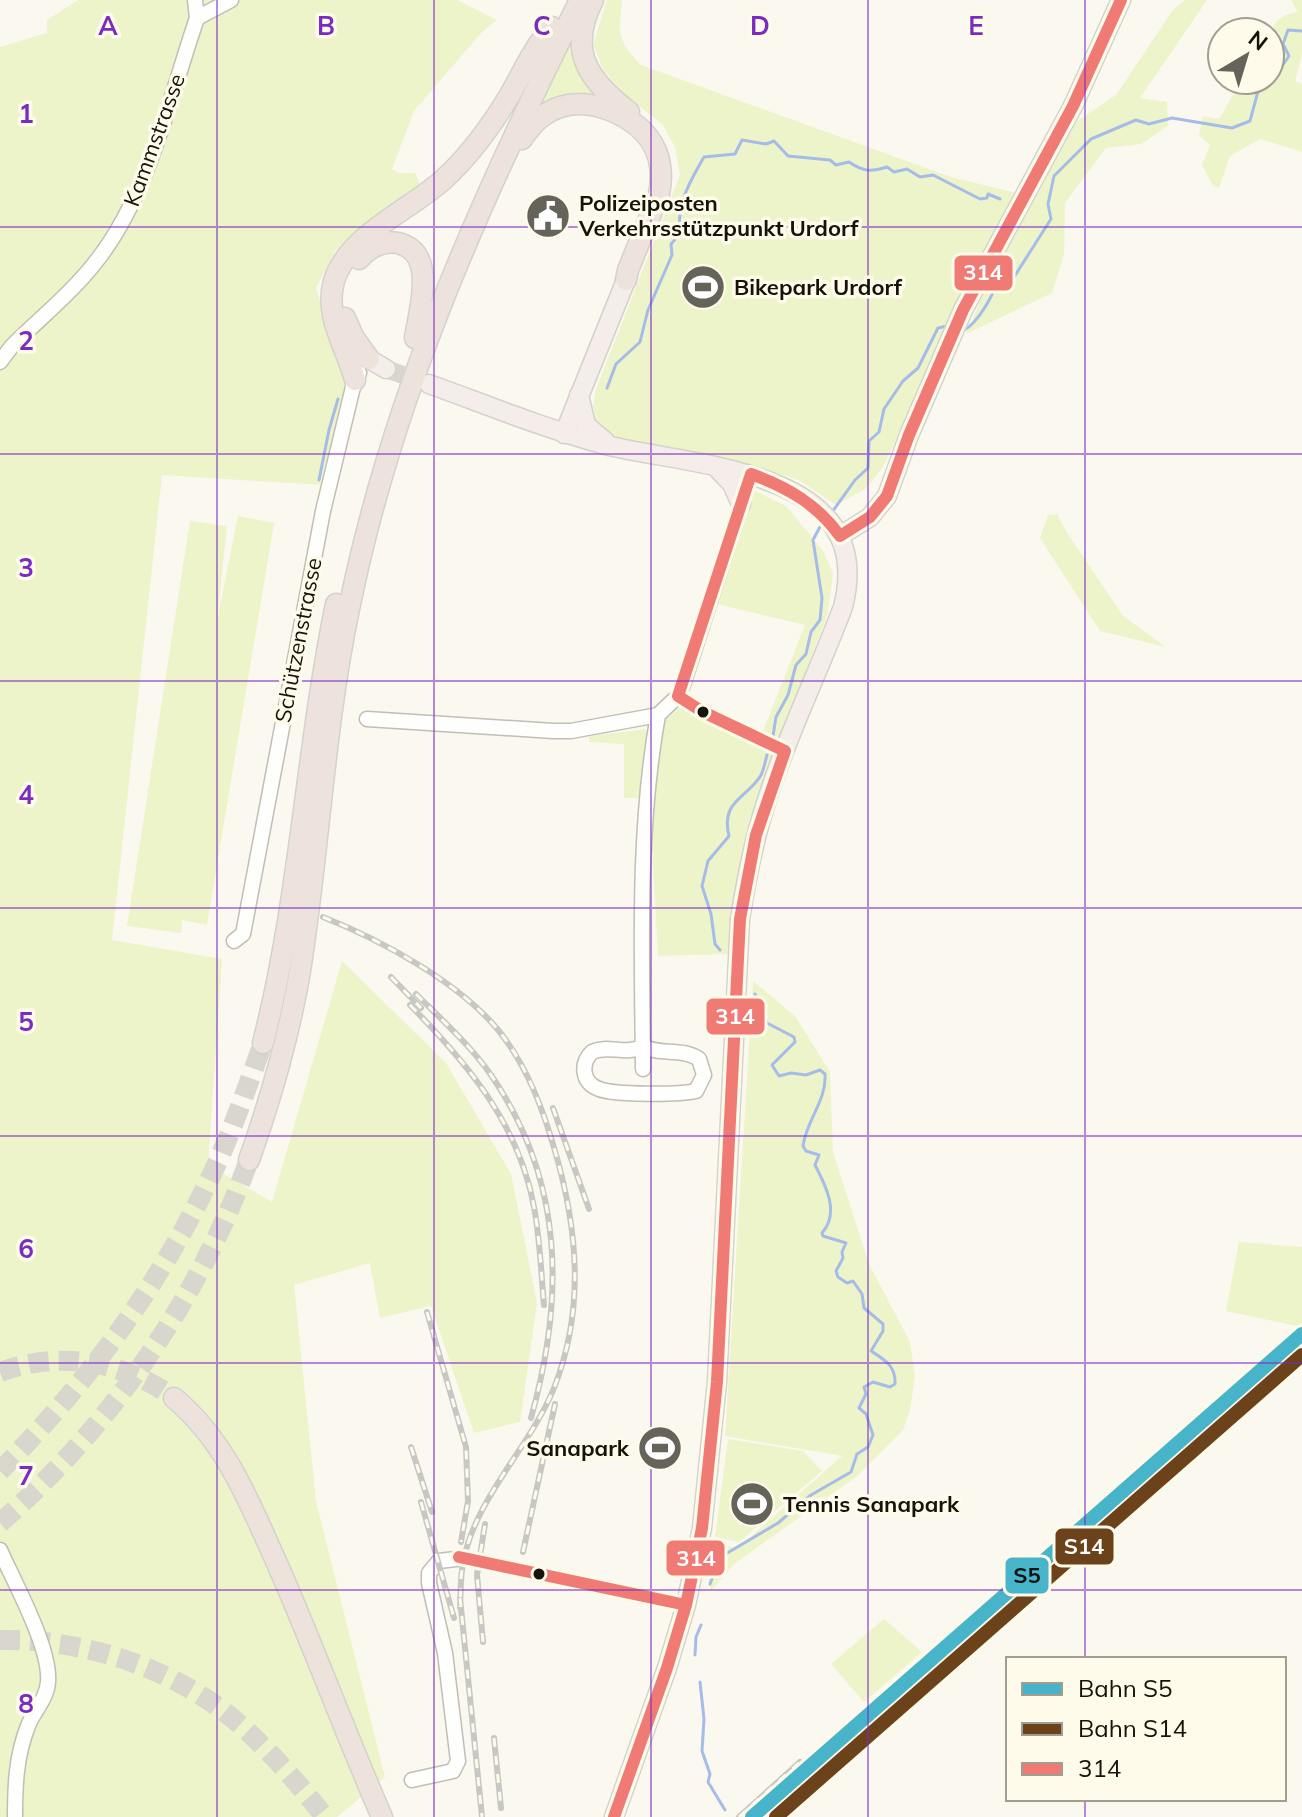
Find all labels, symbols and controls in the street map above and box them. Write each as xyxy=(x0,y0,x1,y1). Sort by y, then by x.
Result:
text: A xyxy=(98,9,118,42)
text: B xyxy=(317,9,335,42)
text: C xyxy=(533,9,551,42)
text: D xyxy=(750,9,770,42)
text: E xyxy=(968,9,984,42)
north arrow xyxy=(1206,16,1286,96)
text: N xyxy=(1243,24,1273,56)
street label: Kammstrasse xyxy=(117,70,191,210)
text: 1 xyxy=(18,97,34,130)
place label: Polizeiposten Verkehrsstützpunkt Urdorf xyxy=(578,189,859,242)
public building icon: Polizeiposten Verkehrsstützpunkt Urdorf xyxy=(524,192,572,240)
line badge: 314 xyxy=(953,254,1014,292)
text: 314 xyxy=(963,258,1003,286)
sports icon: Bikepark Urdorf xyxy=(679,263,727,311)
place label: Bikepark Urdorf xyxy=(734,273,903,301)
text: 2 xyxy=(18,324,34,357)
text: 3 xyxy=(18,551,34,584)
street label: Schützenstrasse xyxy=(268,555,328,725)
unlabelled marker xyxy=(695,704,711,720)
text: 4 xyxy=(18,778,34,811)
line badge: 314 xyxy=(705,997,766,1036)
text: 314 xyxy=(715,1002,755,1030)
text: 5 xyxy=(18,1005,34,1038)
text: 6 xyxy=(18,1232,34,1265)
sports icon: Sanapark xyxy=(636,1424,684,1472)
place label: Sanapark xyxy=(526,1434,630,1462)
text: 7 xyxy=(18,1459,34,1492)
sports icon: Tennis Sanapark xyxy=(728,1480,776,1528)
place label: Tennis Sanapark xyxy=(783,1490,960,1518)
line badge: S14 xyxy=(1054,1527,1115,1566)
text: S14 xyxy=(1064,1532,1104,1560)
line badge: 314 xyxy=(665,1539,726,1577)
text: 314 xyxy=(676,1544,716,1572)
line badge: S5 xyxy=(1004,1556,1050,1595)
text: S5 xyxy=(1013,1561,1041,1589)
unlabelled marker xyxy=(531,1566,547,1582)
legend xyxy=(1006,1657,1286,1801)
text: Bahn S5 xyxy=(1078,1673,1172,1703)
text: 8 xyxy=(18,1687,34,1720)
text: Bahn S14 xyxy=(1078,1713,1187,1743)
text: 314 xyxy=(1078,1753,1121,1783)

